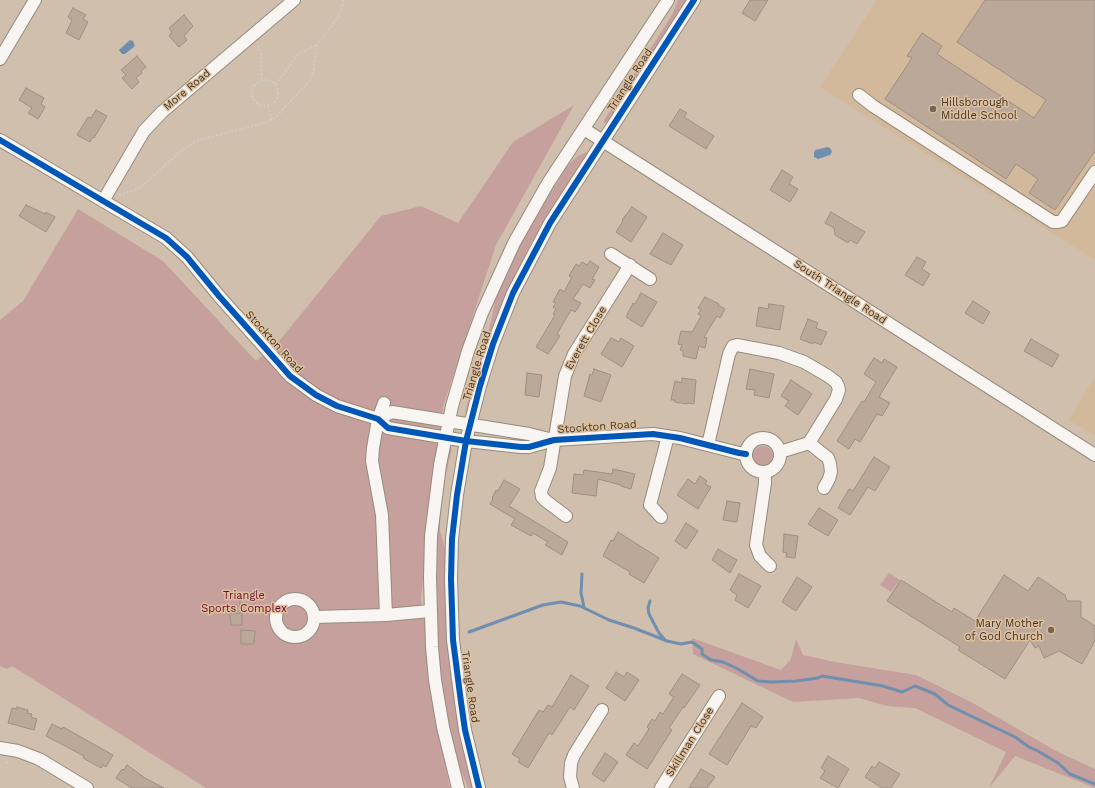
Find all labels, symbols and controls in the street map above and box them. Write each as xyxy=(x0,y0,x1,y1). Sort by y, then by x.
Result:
street label: Triangle Road xyxy=(605,46,655,114)
street label: More Road xyxy=(161,67,213,113)
place label: Hillsborough Middle School xyxy=(941,96,1017,122)
marker: Hillsborough Middle School xyxy=(928,104,938,114)
street label: South Triangle Road xyxy=(791,257,889,327)
street label: Everett Close xyxy=(562,304,610,372)
street label: Stockton Road xyxy=(243,308,305,376)
street label: Triangle Road xyxy=(460,329,494,403)
street label: Stockton Road xyxy=(557,418,637,436)
park label: Triangle Sports Complex xyxy=(201,589,287,615)
place label: Mary Mother of God Church xyxy=(965,617,1043,643)
marker: Mary Mother of God Church xyxy=(1046,625,1056,635)
street label: Triangle Road xyxy=(458,650,482,724)
street label: Skillman Close xyxy=(663,705,717,779)

